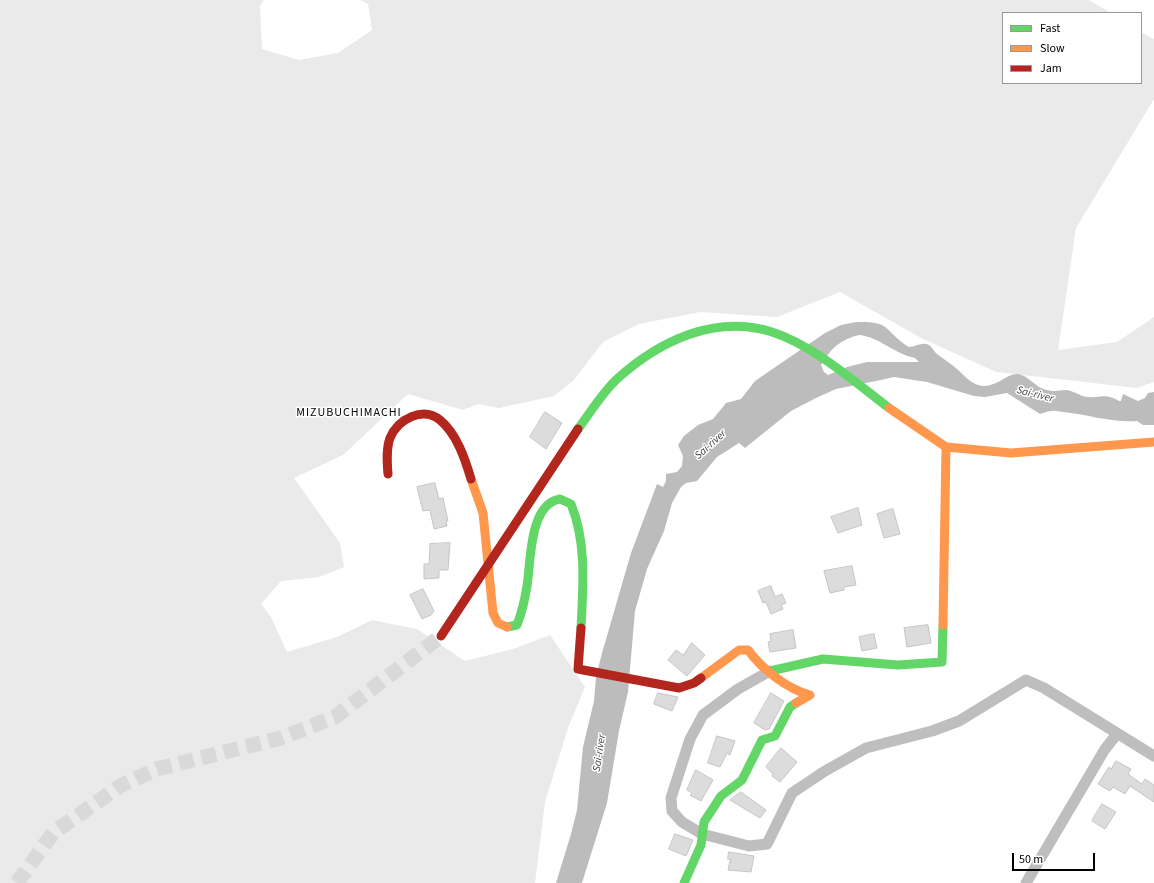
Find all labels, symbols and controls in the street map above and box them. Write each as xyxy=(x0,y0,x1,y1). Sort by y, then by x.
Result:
legend xyxy=(1002,12,1142,84)
text: Fast xyxy=(1040,20,1060,37)
text: Slow xyxy=(1040,40,1065,57)
text: Jam xyxy=(1040,60,1062,77)
water label: Sai-river xyxy=(1015,384,1055,406)
district label: MIZUBUCHIMACHI xyxy=(296,406,402,420)
water label: Sai-river xyxy=(693,427,729,463)
water label: Sai-river xyxy=(591,733,609,773)
scale bar xyxy=(1014,845,1097,871)
text: 50 m xyxy=(1019,851,1043,868)

